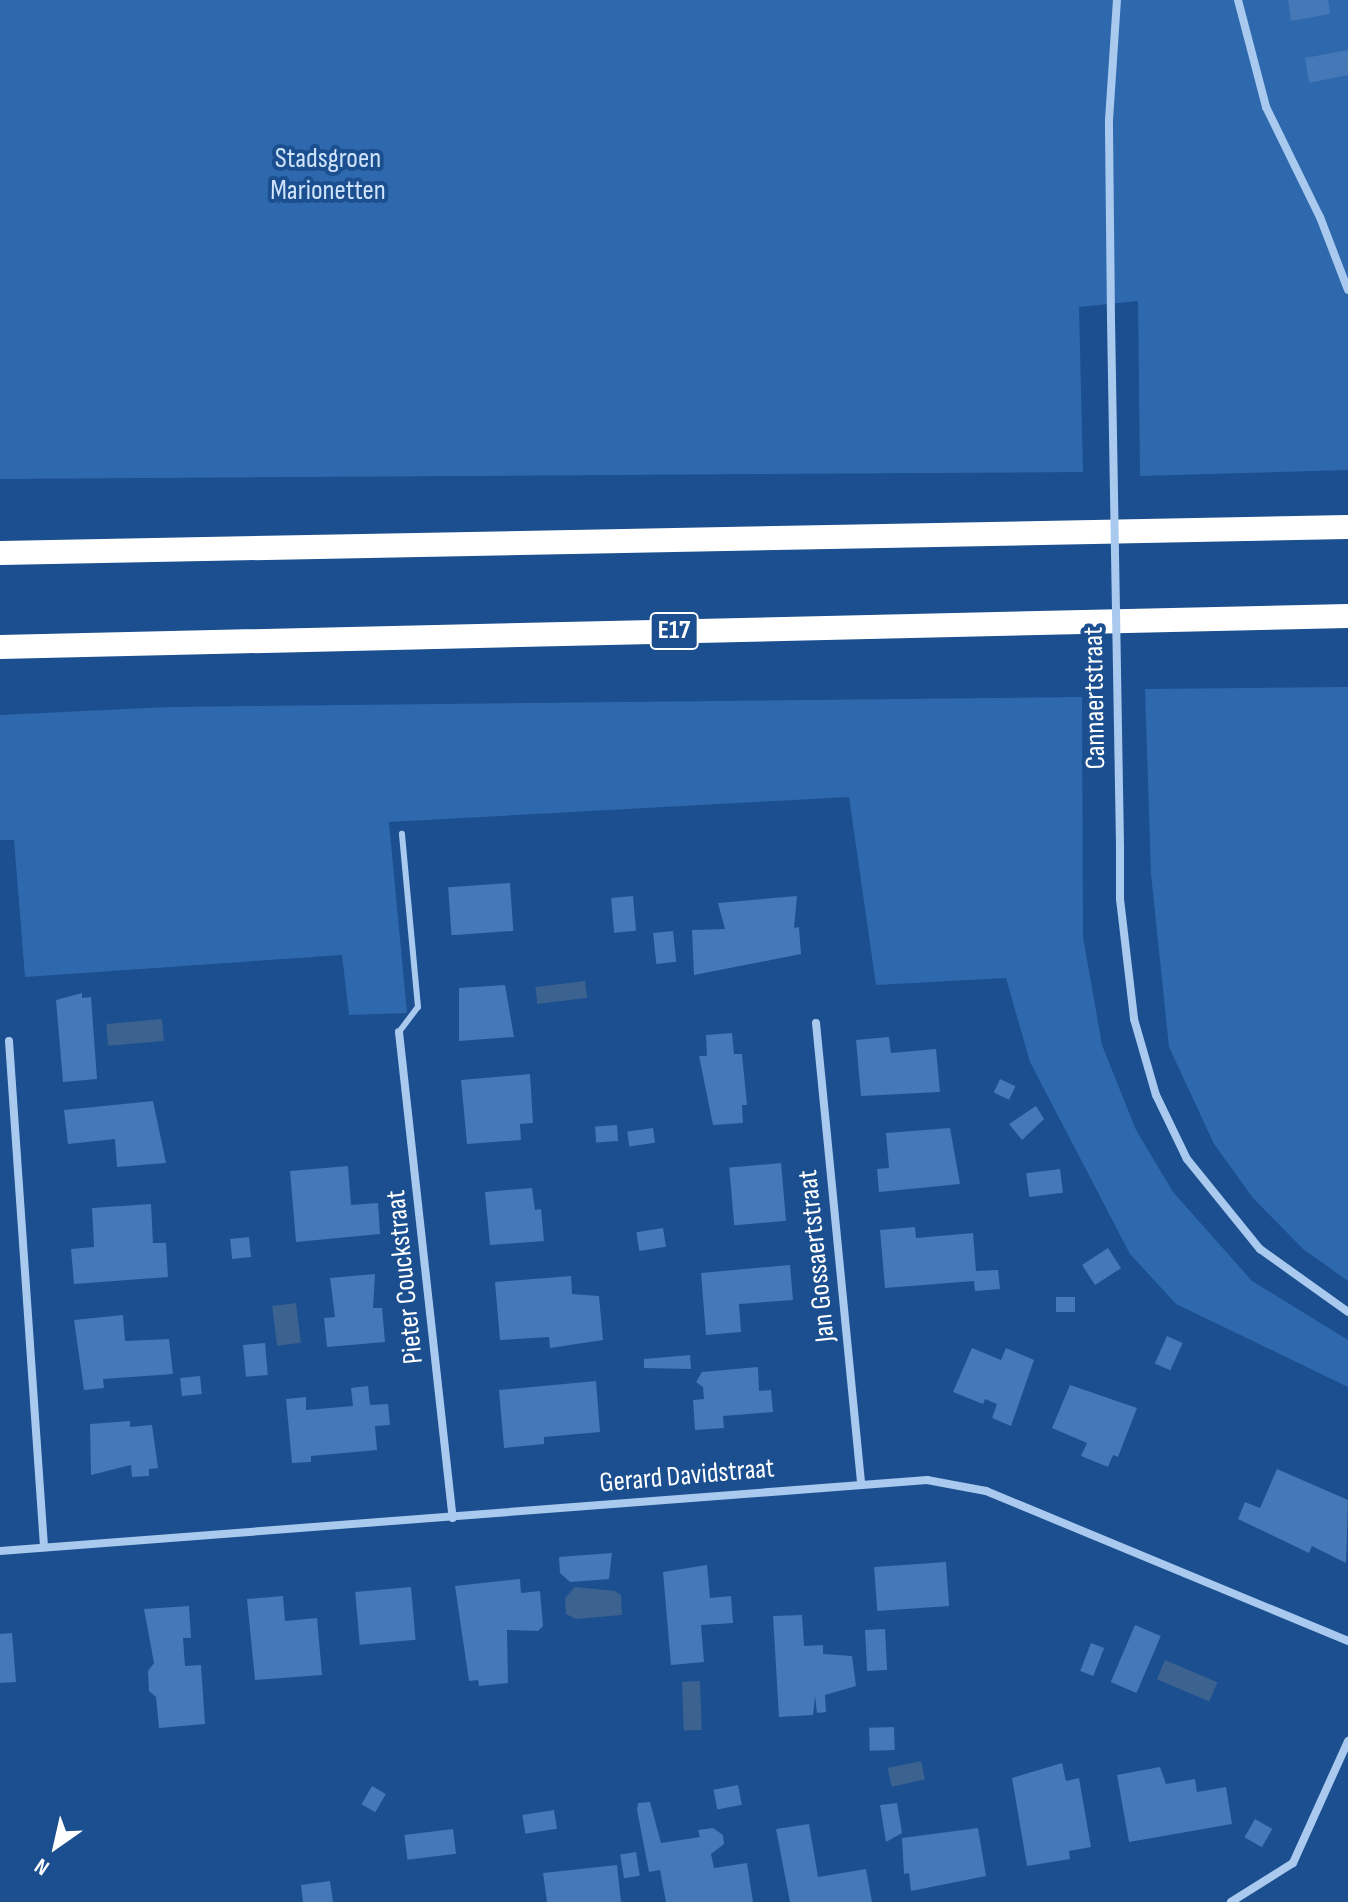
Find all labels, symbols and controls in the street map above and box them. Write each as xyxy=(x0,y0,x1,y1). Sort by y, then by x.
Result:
park label: Stadsgroen Marionetten xyxy=(270,142,386,208)
road number: E17 xyxy=(648,609,700,653)
street label: Cannaertstraat xyxy=(1077,626,1113,770)
street label: Jan Gossaertstraat xyxy=(791,1168,843,1344)
street label: Pieter Couckstraat xyxy=(379,1188,431,1366)
street label: Gerard Davidstraat xyxy=(598,1452,776,1500)
north arrow xyxy=(16,1806,96,1886)
text: N xyxy=(30,1852,55,1881)

